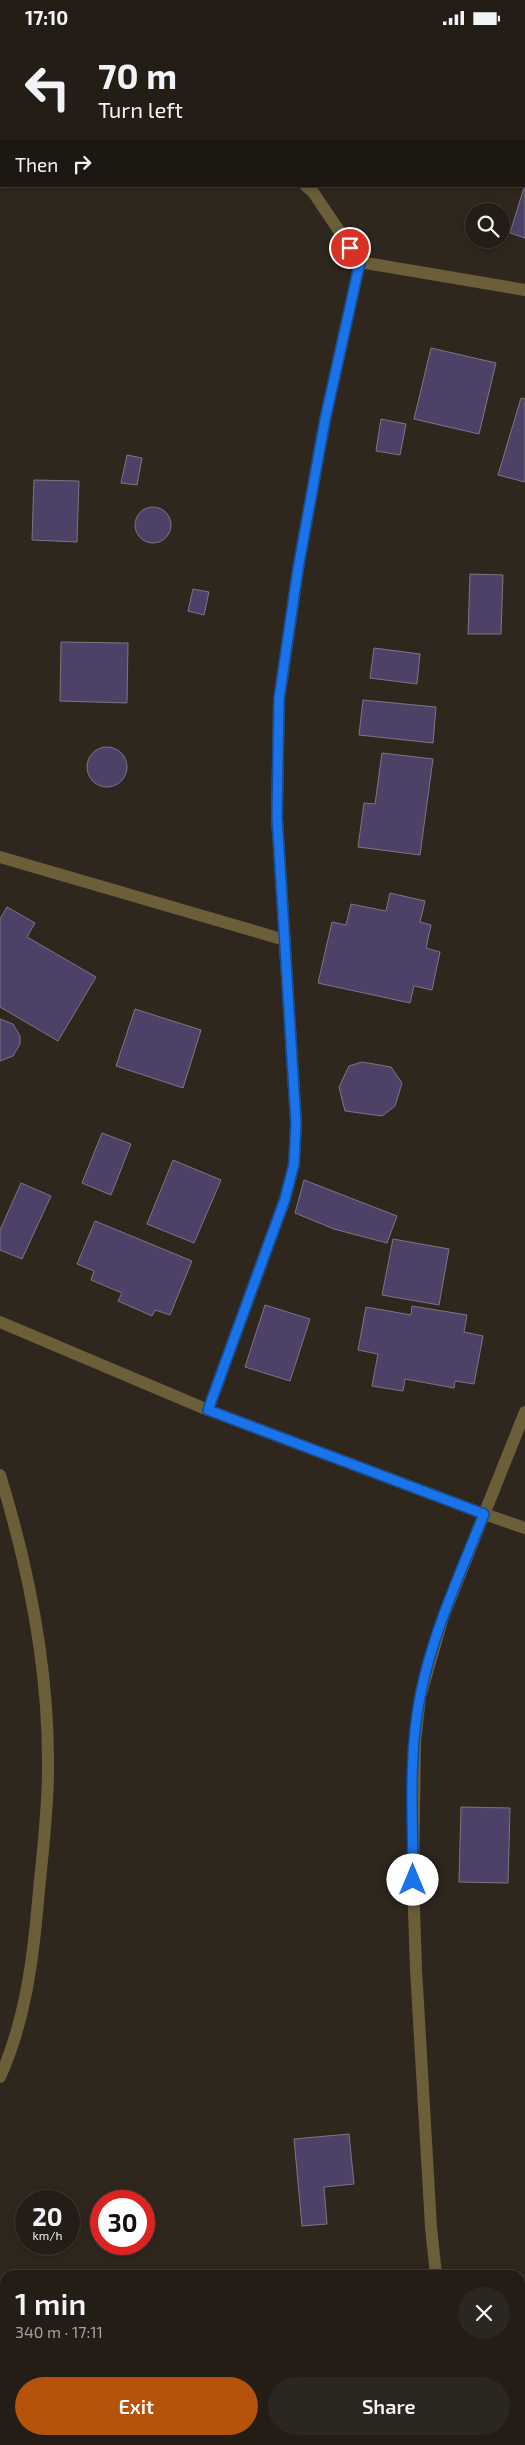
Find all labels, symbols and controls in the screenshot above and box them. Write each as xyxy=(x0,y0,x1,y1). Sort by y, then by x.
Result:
text: 17:10 xyxy=(25,6,68,29)
text: 70 m xyxy=(98,54,177,96)
icon: left xyxy=(15,55,80,120)
text: Turn left xyxy=(98,96,183,122)
icon: right xyxy=(68,150,96,178)
text: Then xyxy=(15,153,58,176)
map controls xyxy=(465,203,510,248)
button: search xyxy=(465,203,510,248)
pin xyxy=(329,227,371,269)
icon: arrive xyxy=(336,234,364,262)
position arrow xyxy=(386,1853,438,1905)
speed limit sign: 30 xyxy=(90,2190,155,2255)
text: 20 xyxy=(32,2201,63,2231)
text: km/h xyxy=(33,2228,62,2242)
text: 1 min xyxy=(15,2285,86,2321)
button: close xyxy=(458,2287,510,2339)
text: 340 m · 17:11 xyxy=(15,2322,103,2341)
button: Exit xyxy=(15,2377,258,2435)
button: Share xyxy=(268,2377,510,2435)

